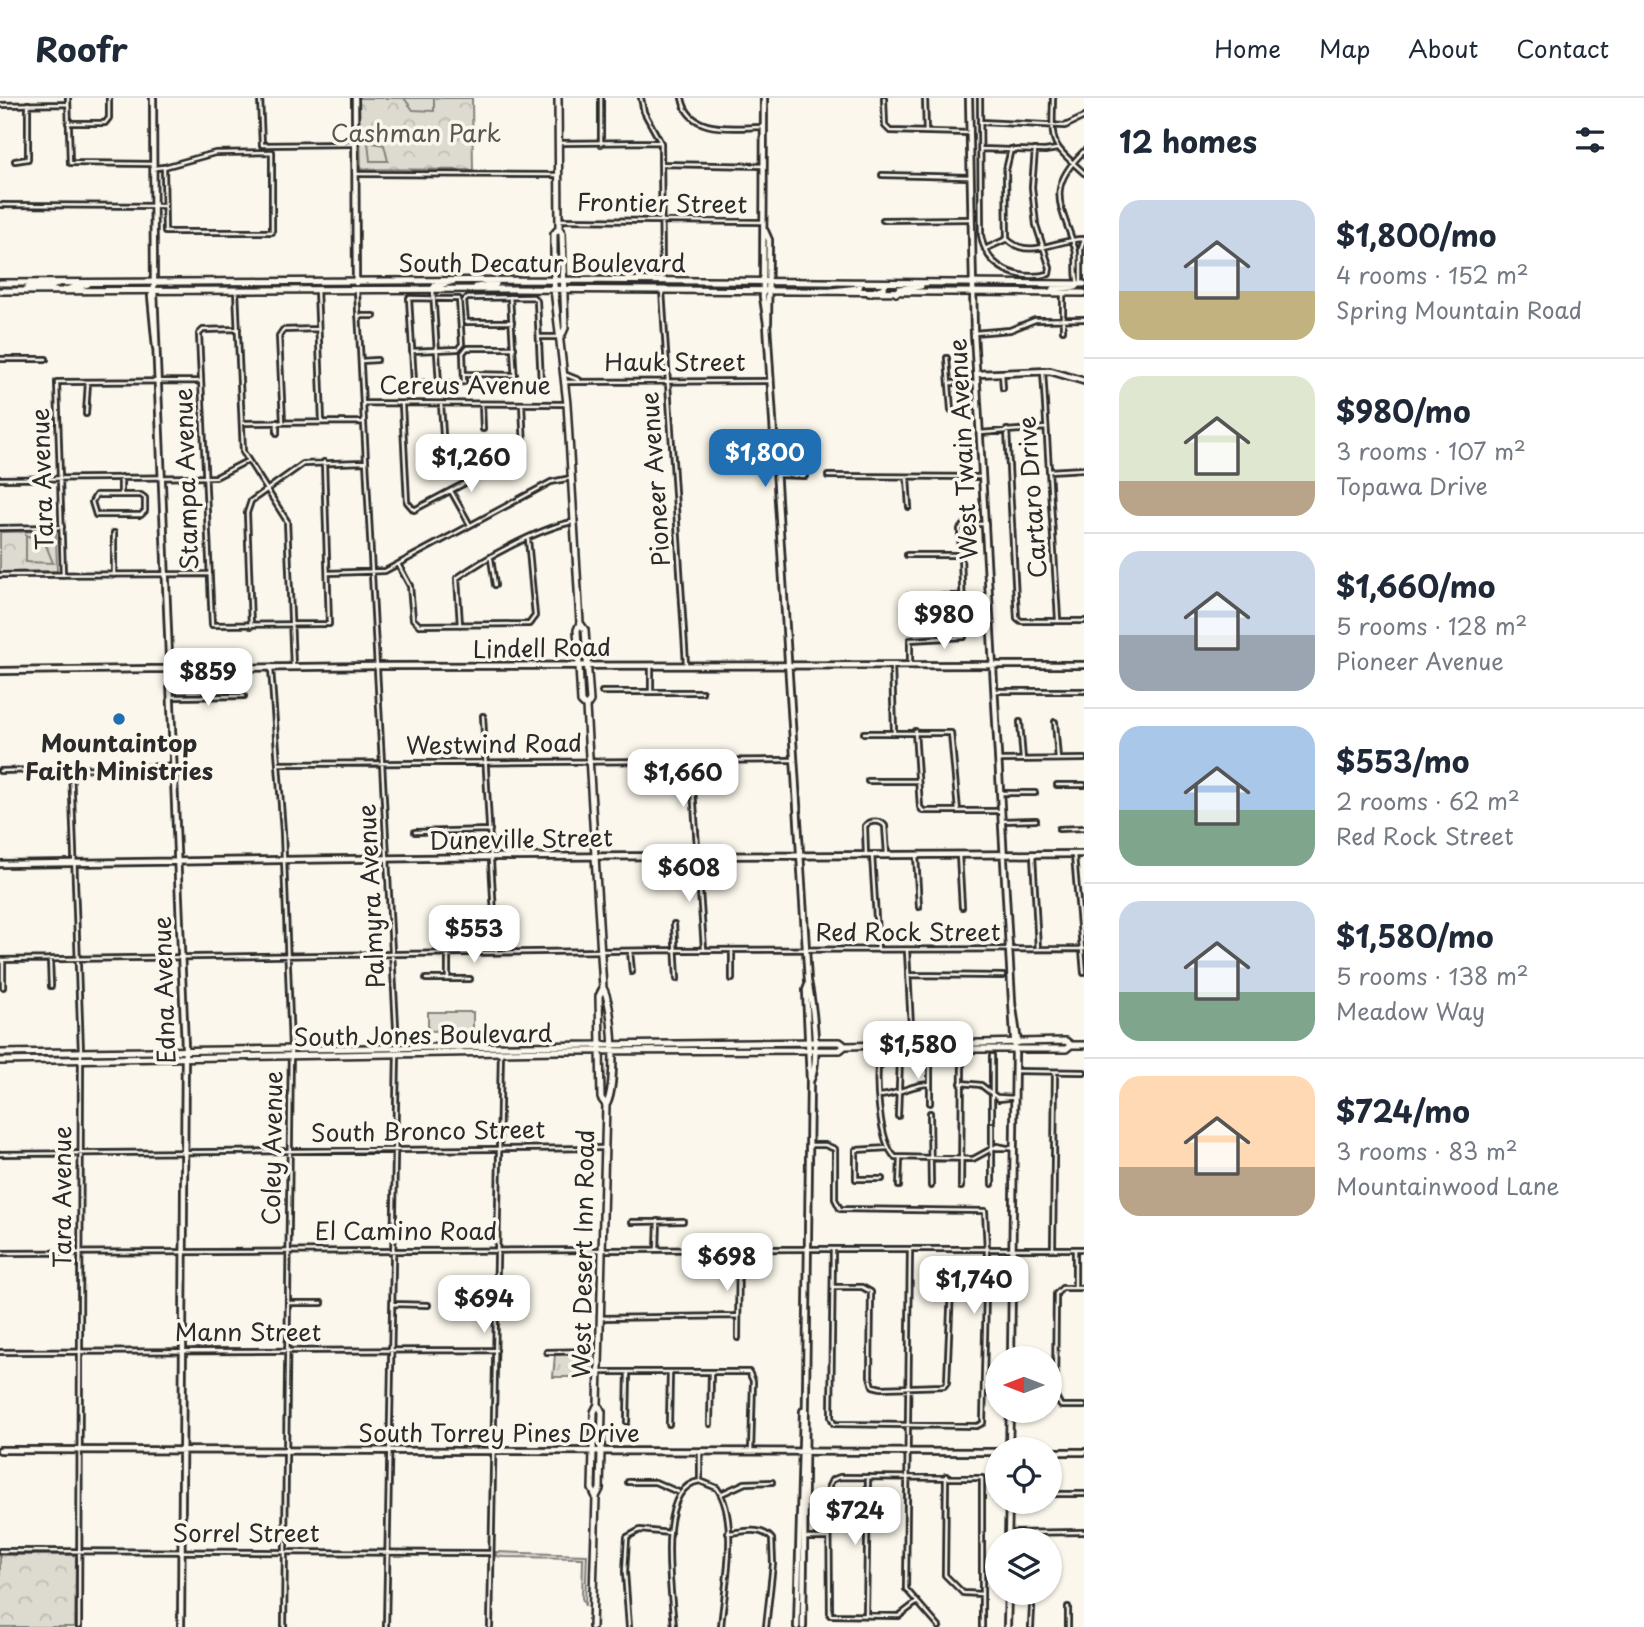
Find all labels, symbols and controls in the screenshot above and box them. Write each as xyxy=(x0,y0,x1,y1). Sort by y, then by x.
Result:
text: Roofr xyxy=(35,23,128,73)
text: Home xyxy=(1214,30,1281,66)
text: Map xyxy=(1319,30,1370,66)
text: About xyxy=(1408,30,1478,66)
text: Contact xyxy=(1516,30,1609,66)
park label: Cashman Park xyxy=(331,114,501,150)
text: 12 homes xyxy=(1119,118,1257,163)
icon: filters xyxy=(1571,121,1609,159)
street label: Frontier Street xyxy=(577,183,748,221)
text: $1,800/mo xyxy=(1336,212,1496,257)
icon: home xyxy=(1175,228,1259,312)
street label: South Decatur Boulevard xyxy=(398,244,686,280)
text: 4 rooms · 152 m² xyxy=(1336,257,1529,292)
text: Spring Mountain Road xyxy=(1336,292,1582,327)
street label: West Twain Avenue xyxy=(938,337,986,561)
street label: Hauk Street xyxy=(604,343,746,379)
street label: Cereus Avenue xyxy=(379,366,551,402)
street label: Stampa Avenue xyxy=(164,388,206,571)
text: $980/mo xyxy=(1336,388,1471,433)
street label: Pioneer Avenue xyxy=(630,391,678,568)
icon: home xyxy=(1175,404,1259,488)
street label: Tara Avenue xyxy=(21,407,61,551)
street label: Cartaro Drive xyxy=(1007,415,1055,579)
pin: $1,800 xyxy=(708,430,822,489)
text: 3 rooms · 107 m² xyxy=(1336,433,1526,468)
pin: $1,260 xyxy=(414,434,528,494)
text: $1,800 xyxy=(725,434,805,469)
text: $1,260 xyxy=(431,439,511,474)
text: Topawa Drive xyxy=(1336,468,1488,503)
text: $1,660/mo xyxy=(1336,563,1495,608)
icon: home xyxy=(1175,579,1259,663)
pin: $980 xyxy=(903,592,985,651)
text: $980 xyxy=(914,596,974,631)
text: 5 rooms · 128 m² xyxy=(1336,608,1527,643)
street label: Lindell Road xyxy=(473,628,611,666)
text: Pioneer Avenue xyxy=(1336,643,1504,678)
pin: $859 xyxy=(167,648,249,708)
text: $859 xyxy=(179,653,237,688)
marker: Mountaintop Faith Ministries xyxy=(111,711,127,727)
street label: Westwind Road xyxy=(406,723,582,763)
place label: Mountaintop Faith Ministries xyxy=(25,724,213,788)
text: $553/mo xyxy=(1336,738,1469,783)
pin: $1,660 xyxy=(626,750,740,809)
text: $1,660 xyxy=(643,754,723,789)
icon: home xyxy=(1175,754,1259,838)
text: 2 rooms · 62 m² xyxy=(1336,783,1520,818)
street label: Palmyra Avenue xyxy=(347,803,393,989)
street label: Duneville Street xyxy=(429,818,613,858)
text: Red Rock Street xyxy=(1336,818,1514,853)
pin: $608 xyxy=(648,844,730,904)
text: $608 xyxy=(658,849,720,884)
pin: $553 xyxy=(433,906,515,965)
text: $553 xyxy=(445,910,503,945)
street label: Red Rock Street xyxy=(815,913,1001,949)
text: $1,580/mo xyxy=(1336,913,1494,958)
street label: Edna Avenue xyxy=(142,916,184,1064)
icon: home xyxy=(1175,929,1259,1013)
text: 5 rooms · 138 m² xyxy=(1336,958,1529,993)
text: Meadow Way xyxy=(1336,993,1485,1028)
street label: South Jones Boulevard xyxy=(293,1014,553,1054)
pin: $1,580 xyxy=(861,1021,975,1081)
text: $1,580 xyxy=(879,1026,957,1061)
street label: Coley Avenue xyxy=(252,1070,290,1226)
text: $724/mo xyxy=(1336,1088,1470,1133)
icon: home xyxy=(1175,1104,1259,1188)
street label: South Bronco Street xyxy=(311,1110,546,1150)
street label: Tara Avenue xyxy=(43,1126,79,1268)
street label: West Desert Inn Road xyxy=(562,1129,602,1379)
text: 3 rooms · 83 m² xyxy=(1336,1133,1518,1168)
text: Mountainwood Lane xyxy=(1336,1168,1559,1203)
street label: El Camino Road xyxy=(315,1212,497,1248)
pin: $698 xyxy=(686,1234,768,1293)
text: $698 xyxy=(698,1238,756,1273)
pin: $1,740 xyxy=(917,1256,1031,1316)
text: $1,740 xyxy=(935,1261,1013,1296)
pin: $694 xyxy=(443,1276,525,1335)
text: $694 xyxy=(454,1280,514,1315)
street label: Mann Street xyxy=(175,1313,321,1349)
north arrow xyxy=(985,1346,1062,1423)
map controls xyxy=(985,1346,1062,1605)
street label: South Torrey Pines Drive xyxy=(358,1414,640,1450)
button: locate xyxy=(985,1437,1062,1514)
pin: $724 xyxy=(814,1488,896,1547)
text: $724 xyxy=(826,1492,884,1527)
street label: Sorrel Street xyxy=(172,1514,320,1550)
button: layers xyxy=(985,1528,1062,1605)

